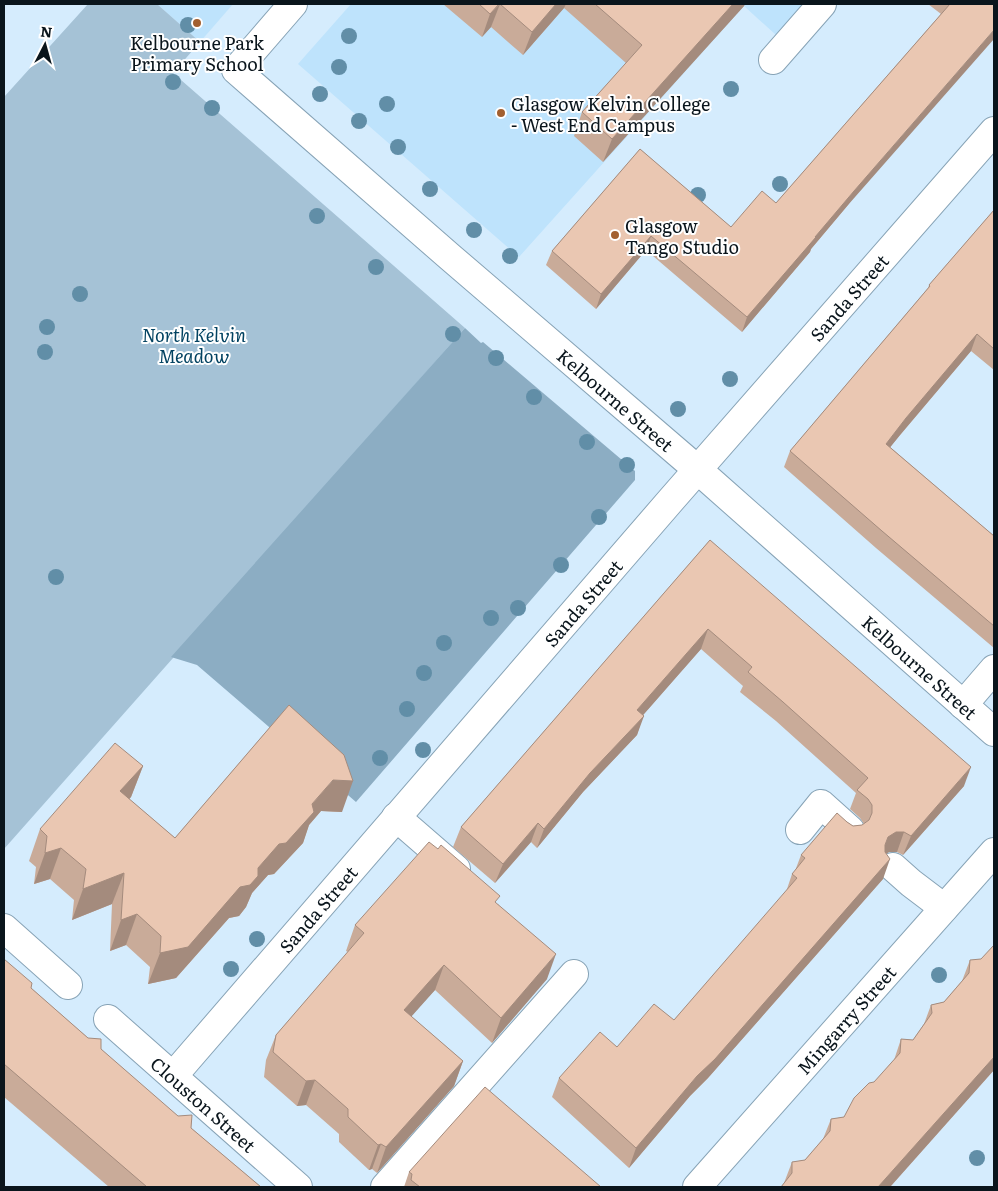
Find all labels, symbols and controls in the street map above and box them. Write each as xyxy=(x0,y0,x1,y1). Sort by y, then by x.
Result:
marker: Kelbourne Park Primary School xyxy=(191,17,203,29)
north arrow xyxy=(20,20,70,70)
text: N xyxy=(40,21,54,42)
place label: Kelbourne Park Primary School xyxy=(130,29,265,77)
place label: Glasgow Kelvin College - West End Campus xyxy=(511,90,710,138)
marker: Glasgow Kelvin College - West End Campus xyxy=(495,107,507,119)
place label: Glasgow Tango Studio xyxy=(625,212,739,260)
marker: Glasgow Tango Studio xyxy=(609,229,621,241)
street label: Sanda Street xyxy=(803,247,895,347)
park label: North Kelvin Meadow xyxy=(142,321,246,369)
street label: Kelbourne Street xyxy=(552,342,681,458)
street label: Sanda Street xyxy=(537,552,628,652)
street label: Kelbourne Street xyxy=(857,608,984,726)
street label: Sanda Street xyxy=(272,859,363,958)
street label: Mingarry Street xyxy=(790,958,902,1080)
street label: Clouston Street xyxy=(145,1050,263,1158)

